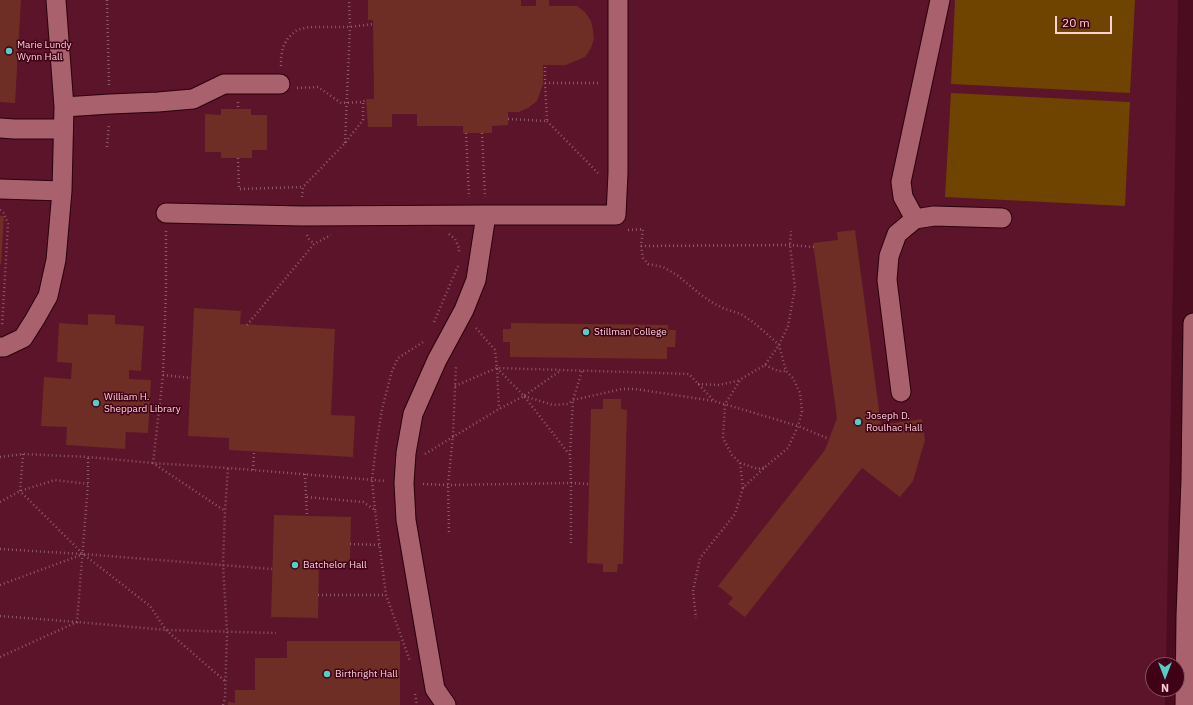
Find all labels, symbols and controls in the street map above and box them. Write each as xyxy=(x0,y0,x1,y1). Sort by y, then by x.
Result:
scale bar xyxy=(1057,8,1114,34)
text: 20 m xyxy=(1062,15,1090,30)
place label: Marie Lundy Wynn Hall xyxy=(17,39,72,62)
marker: Marie Lundy Wynn Hall xyxy=(4,46,14,56)
place label: Stillman College xyxy=(594,326,667,338)
marker: Stillman College xyxy=(581,327,591,337)
place label: William H. Sheppard Library xyxy=(104,391,181,414)
marker: William H. Sheppard Library xyxy=(91,398,101,408)
place label: Joseph D. Roulhac Hall xyxy=(866,410,922,434)
marker: Joseph D. Roulhac Hall xyxy=(853,417,863,427)
place label: Batchelor Hall xyxy=(303,559,367,571)
marker: Batchelor Hall xyxy=(290,560,300,570)
north arrow xyxy=(1145,657,1185,697)
place label: Birthright Hall xyxy=(335,668,398,680)
marker: Birthright Hall xyxy=(322,669,332,679)
text: N xyxy=(1161,681,1169,695)

